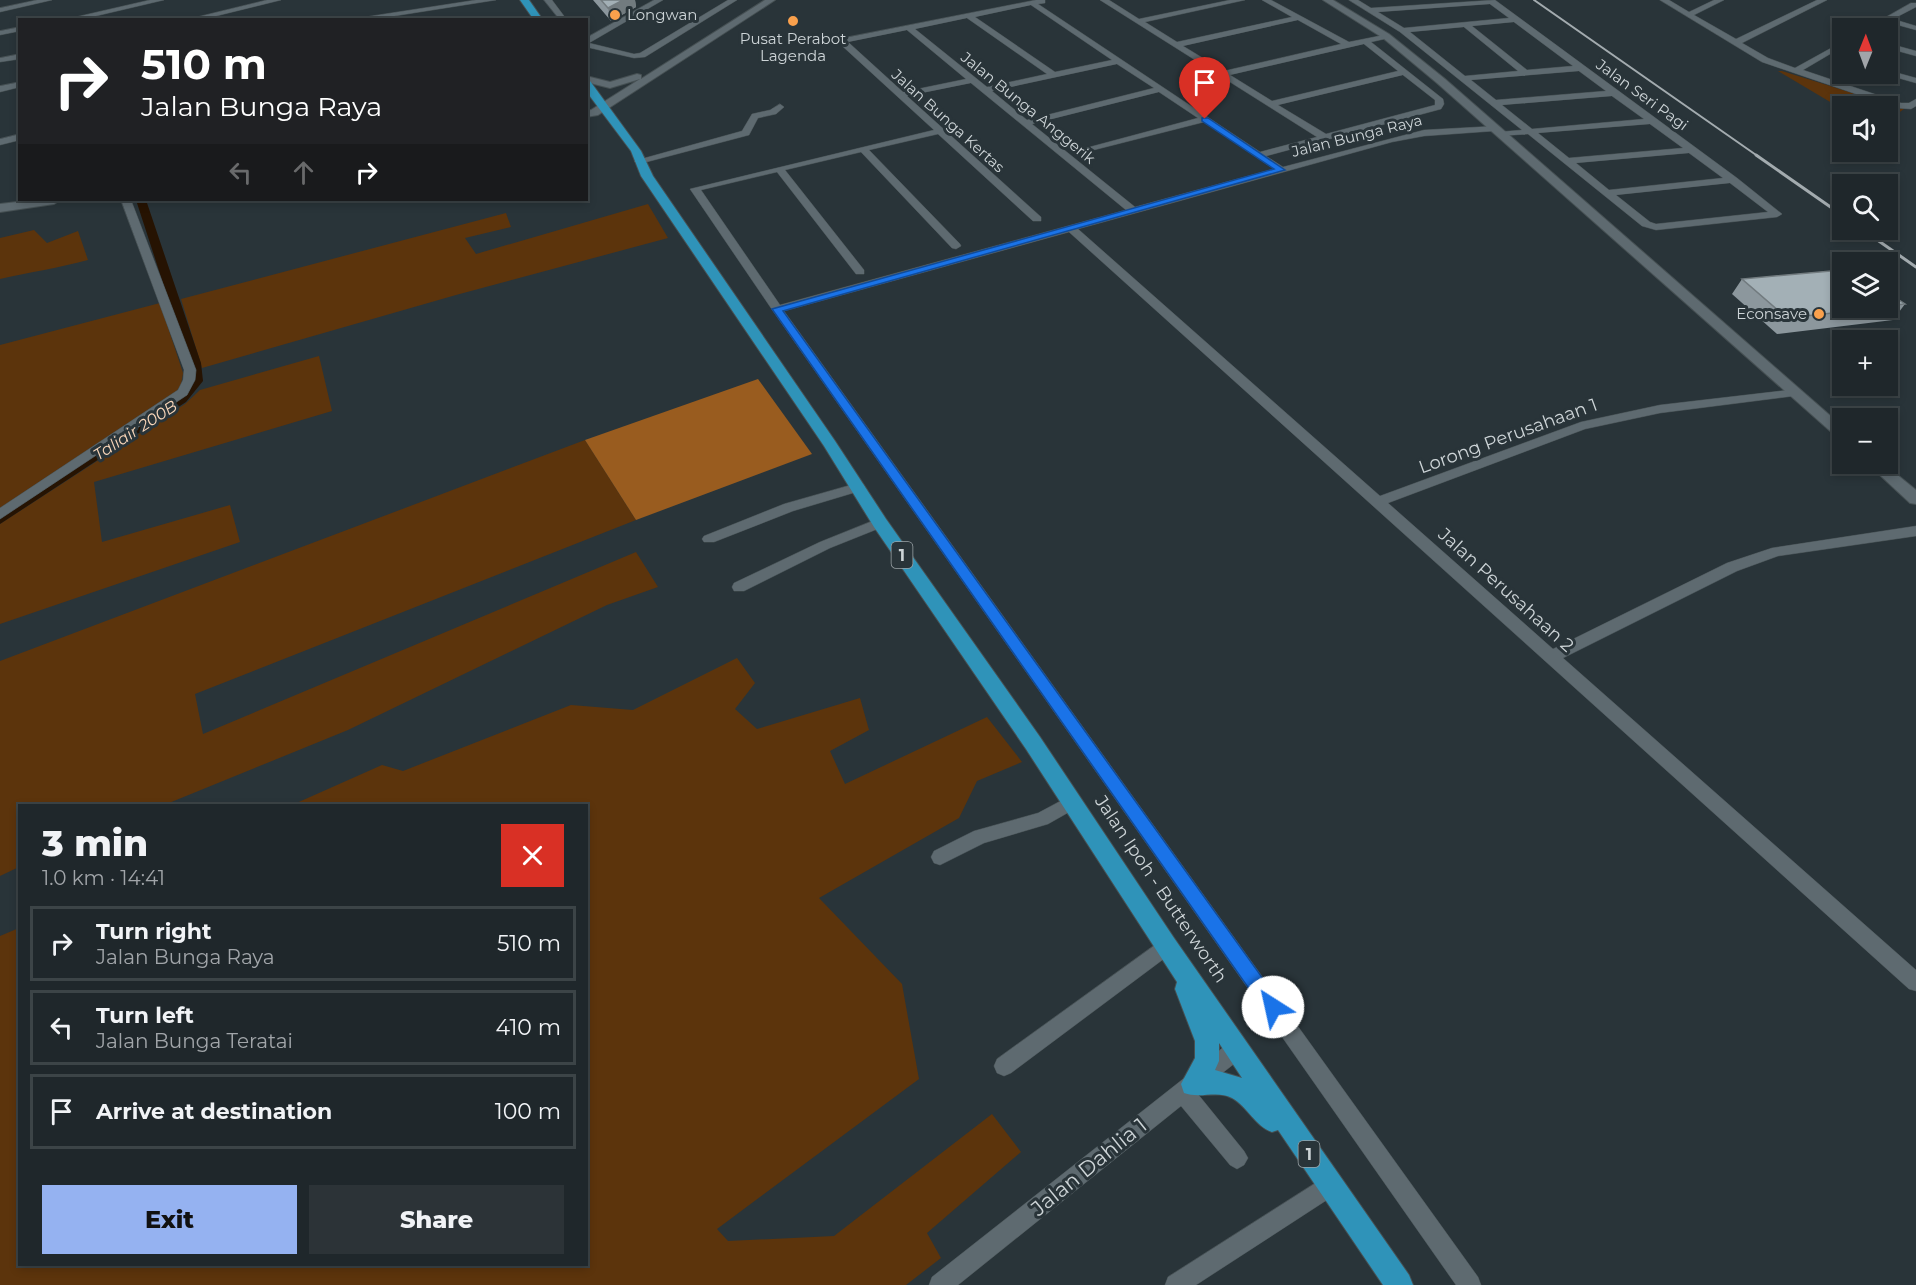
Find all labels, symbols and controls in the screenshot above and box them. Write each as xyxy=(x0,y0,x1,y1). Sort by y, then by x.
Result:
place label: Longwan xyxy=(627,5,697,24)
marker: Longwan xyxy=(608,8,622,22)
marker: Pusat Perabot Lagenda xyxy=(786,14,800,28)
north arrow xyxy=(1832,18,1898,84)
map controls xyxy=(1832,18,1898,474)
place label: Pusat Perabot Lagenda xyxy=(740,29,846,65)
text: 510 m xyxy=(141,38,267,90)
icon: right xyxy=(42,42,120,120)
street label: Jalan Bunga Anggerik xyxy=(957,47,1099,168)
street label: Jalan Seri Pagi xyxy=(1592,54,1692,134)
pin xyxy=(1179,57,1230,119)
street label: Jalan Bunga Kertas xyxy=(887,64,1009,176)
icon: arrive xyxy=(1188,66,1221,99)
text: Jalan Bunga Raya xyxy=(141,90,382,123)
button: sound xyxy=(1832,96,1898,162)
street label: Jalan Bunga Raya xyxy=(1289,110,1424,161)
icon: left xyxy=(224,156,257,189)
icon: ahead xyxy=(287,156,320,189)
icon: right xyxy=(350,156,383,189)
button: search xyxy=(1832,174,1898,240)
button: layers xyxy=(1832,252,1898,318)
place label: Econsave xyxy=(1736,304,1807,323)
marker: Econsave xyxy=(1812,307,1826,321)
button: + xyxy=(1832,330,1898,396)
street label: Lorong Perusahaan 1 xyxy=(1416,393,1600,479)
water label: Taliair 200B xyxy=(90,396,181,464)
button: − xyxy=(1832,408,1898,474)
street label: Jalan Perusahaan 2 xyxy=(1433,523,1578,657)
road number: 1 xyxy=(892,542,912,568)
street label: Jalan Ipoh - Butterworth xyxy=(1089,790,1232,987)
text: 3 min xyxy=(42,821,148,865)
button: close xyxy=(501,824,564,887)
text: 1.0 km · 14:41 xyxy=(42,866,165,890)
text: Turn right xyxy=(96,918,211,945)
icon: right xyxy=(45,927,78,960)
text: 510 m xyxy=(497,930,561,957)
text: Jalan Bunga Raya xyxy=(96,945,275,969)
position arrow xyxy=(1241,975,1305,1039)
text: Turn left xyxy=(96,1002,194,1029)
icon: left xyxy=(45,1011,78,1044)
text: 410 m xyxy=(495,1014,561,1041)
text: Jalan Bunga Teratai xyxy=(96,1029,293,1053)
icon: arrive xyxy=(45,1095,78,1128)
text: Arrive at destination xyxy=(96,1098,332,1125)
text: 100 m xyxy=(495,1098,561,1125)
street label: Jalan Dahlia 1 xyxy=(1025,1112,1151,1221)
road number: 1 xyxy=(1298,1141,1320,1167)
button: Exit xyxy=(42,1185,297,1254)
button: Share xyxy=(309,1185,564,1254)

